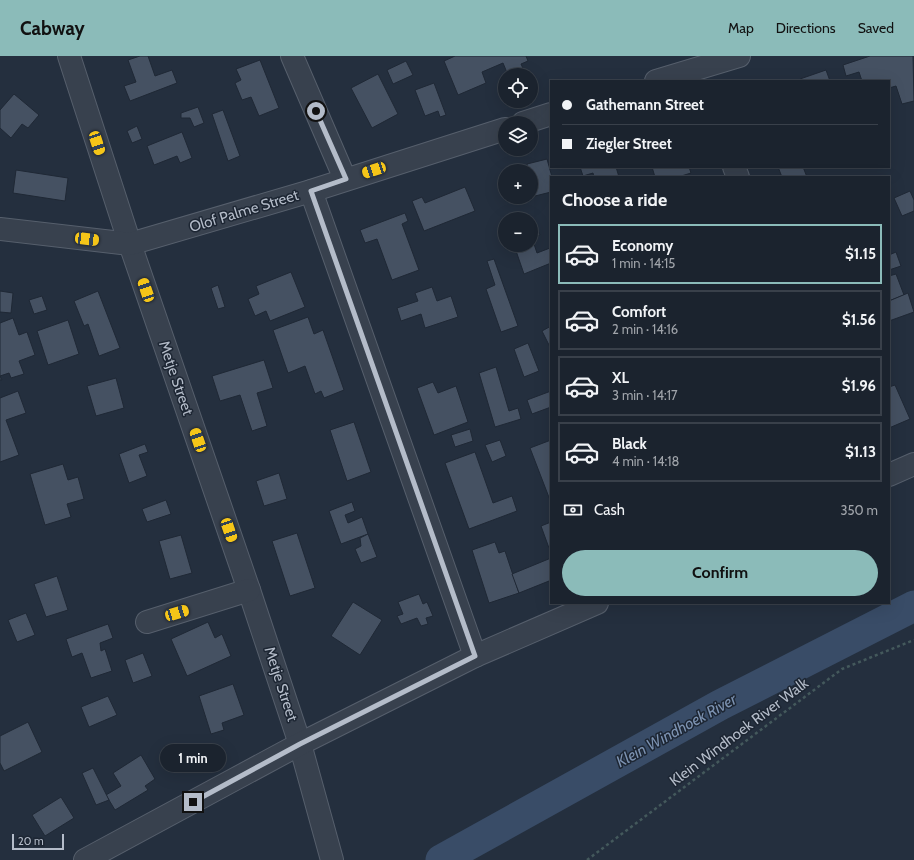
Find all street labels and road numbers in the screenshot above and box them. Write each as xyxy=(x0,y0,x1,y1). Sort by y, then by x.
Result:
street label: Olof Palme Street xyxy=(187,186,301,236)
street label: Metje Street xyxy=(155,338,197,418)
street label: Metje Street xyxy=(260,644,302,724)
street label: Klein Windhoek River Walk xyxy=(666,674,812,790)

